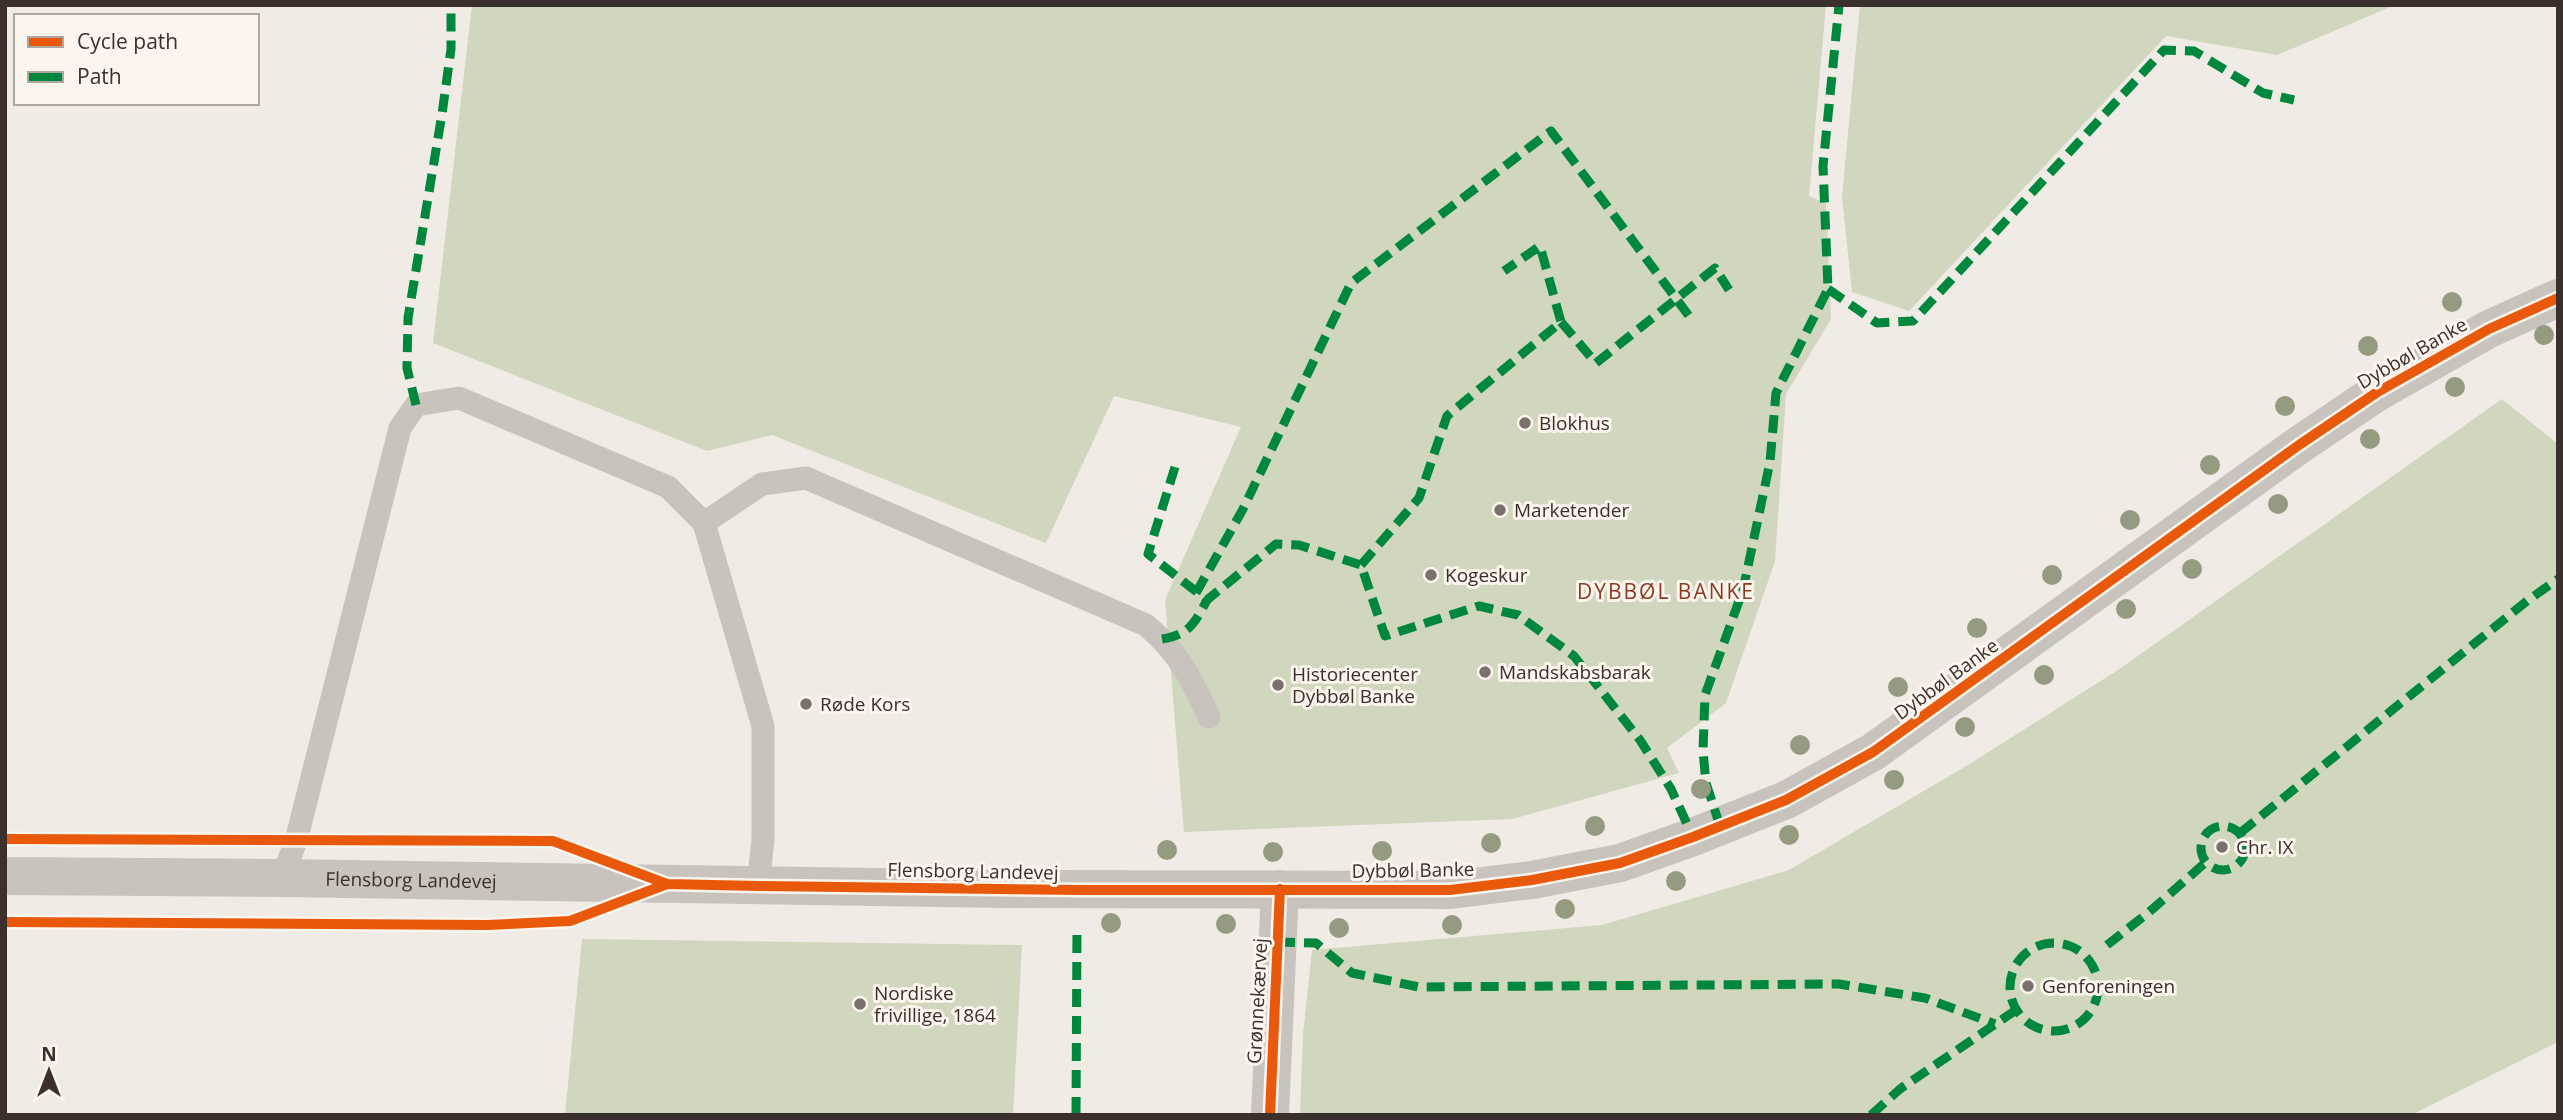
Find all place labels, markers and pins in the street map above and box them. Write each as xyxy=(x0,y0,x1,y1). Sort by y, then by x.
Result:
place label: Blokhus xyxy=(1539,410,1610,436)
marker: Blokhus xyxy=(1517,415,1533,431)
place label: Marketender xyxy=(1514,497,1629,523)
marker: Marketender xyxy=(1492,502,1508,518)
place label: Kogeskur xyxy=(1445,562,1528,588)
marker: Kogeskur xyxy=(1423,567,1439,583)
place label: Mandskabsbarak xyxy=(1499,659,1651,685)
place label: Historiecenter Dybbøl Banke xyxy=(1292,661,1418,709)
marker: Mandskabsbarak xyxy=(1477,664,1493,680)
marker: Historiecenter Dybbøl Banke xyxy=(1270,677,1286,693)
place label: Røde Kors xyxy=(820,691,910,717)
marker: Røde Kors xyxy=(798,696,814,712)
place label: Chr. IX xyxy=(2236,834,2294,860)
marker: Chr. IX xyxy=(2214,839,2230,855)
place label: Genforeningen xyxy=(2042,973,2175,999)
marker: Genforeningen xyxy=(2020,978,2036,994)
place label: Nordiske frivillige, 1864 xyxy=(874,980,996,1028)
marker: Nordiske frivillige, 1864 xyxy=(852,996,868,1012)

